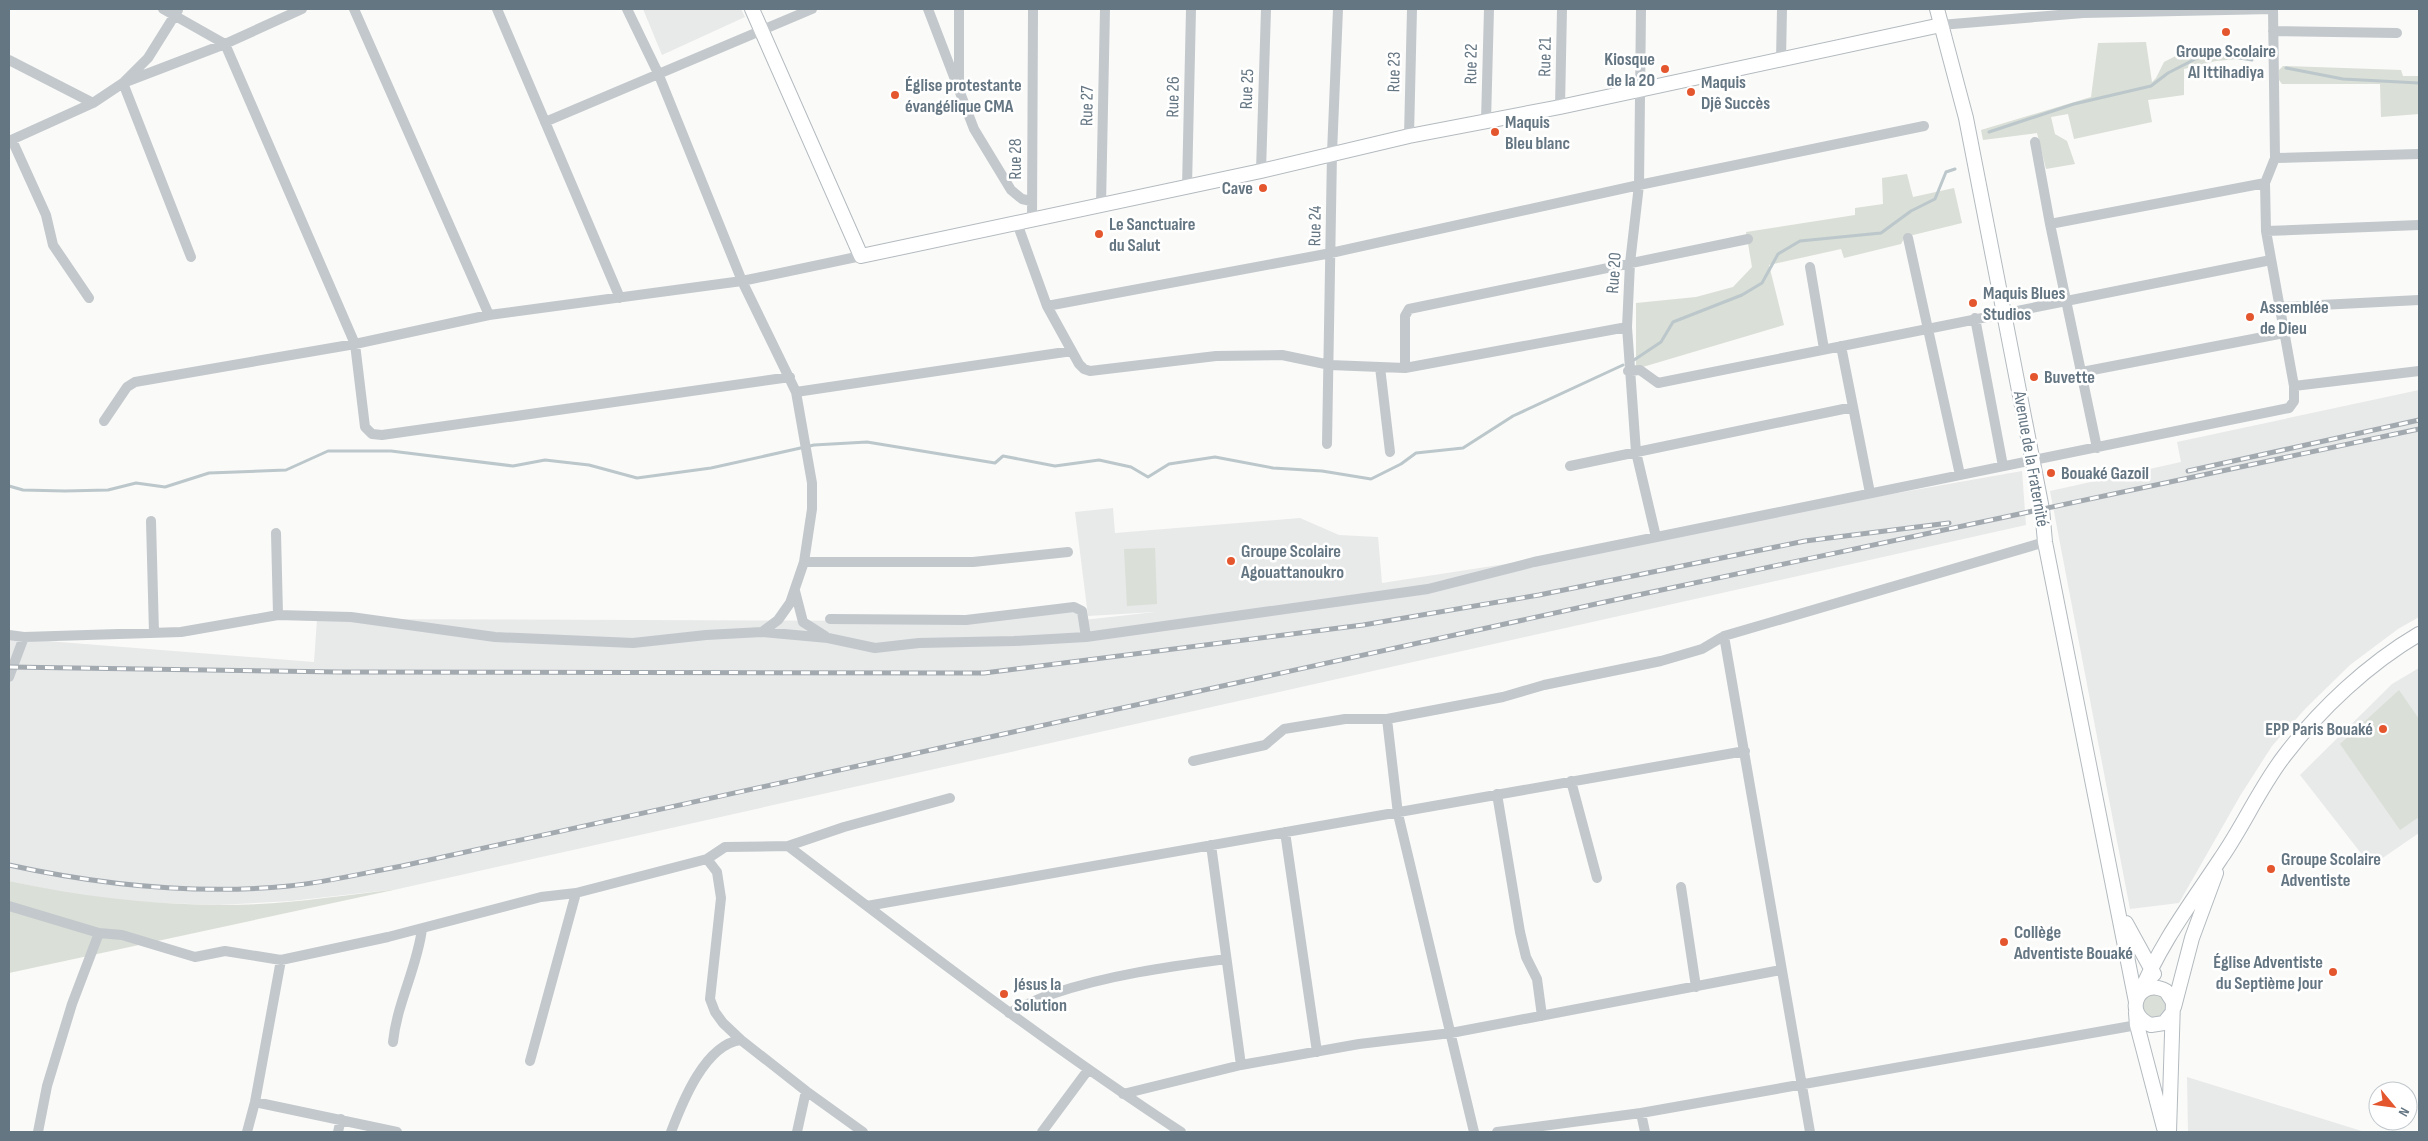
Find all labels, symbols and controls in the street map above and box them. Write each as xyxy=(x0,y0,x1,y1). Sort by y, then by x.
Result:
marker: Groupe Scolaire Al Ittihadiya xyxy=(2220,26,2232,38)
street label: Rue 21 xyxy=(1534,36,1556,77)
place label: Groupe Scolaire Al Ittihadiya xyxy=(2176,41,2276,83)
street label: Rue 22 xyxy=(1460,43,1482,85)
place label: Kiosque de la 20 xyxy=(1604,49,1655,91)
street label: Rue 23 xyxy=(1383,51,1405,93)
marker: Kiosque de la 20 xyxy=(1659,63,1671,75)
street label: Rue 25 xyxy=(1236,68,1258,110)
place label: Maquis Djê Succès xyxy=(1701,72,1770,114)
place label: Église protestante évangélique CMA xyxy=(905,75,1022,117)
street label: Rue 26 xyxy=(1162,76,1184,118)
street label: Rue 27 xyxy=(1076,85,1098,126)
marker: Maquis Djê Succès xyxy=(1685,86,1697,98)
marker: Église protestante évangélique CMA xyxy=(889,89,901,101)
place label: Maquis Bleu blanc xyxy=(1505,112,1570,154)
marker: Maquis Bleu blanc xyxy=(1489,126,1501,138)
street label: Rue 28 xyxy=(1005,138,1026,180)
place label: Cave xyxy=(1222,178,1253,199)
marker: Cave xyxy=(1257,182,1269,194)
street label: Rue 24 xyxy=(1304,205,1326,247)
place label: Le Sanctuaire du Salut xyxy=(1109,214,1195,256)
marker: Le Sanctuaire du Salut xyxy=(1093,228,1105,240)
street label: Rue 20 xyxy=(1602,252,1626,294)
place label: Maquis Blues Studios xyxy=(1983,283,2066,325)
marker: Maquis Blues Studios xyxy=(1967,297,1979,309)
place label: Assemblée de Dieu xyxy=(2259,297,2329,339)
marker: Assemblée de Dieu xyxy=(2244,311,2256,323)
place label: Buvette xyxy=(2044,367,2095,388)
marker: Buvette xyxy=(2028,371,2040,383)
street label: Avenue de la Fraternité xyxy=(2009,388,2053,529)
place label: Bouaké Gazoil xyxy=(2061,463,2149,484)
marker: Bouaké Gazoil xyxy=(2045,467,2057,479)
place label: Groupe Scolaire Agouattanoukro xyxy=(1240,541,1344,583)
marker: Groupe Scolaire Agouattanoukro xyxy=(1225,555,1237,567)
place label: EPP Paris Bouaké xyxy=(2265,719,2373,740)
marker: EPP Paris Bouaké xyxy=(2377,723,2389,735)
place label: Groupe Scolaire Adventiste xyxy=(2280,849,2381,891)
marker: Groupe Scolaire Adventiste xyxy=(2265,863,2277,875)
place label: Collège Adventiste Bouaké xyxy=(2013,922,2133,964)
marker: Collège Adventiste Bouaké xyxy=(1998,936,2010,948)
place label: Église Adventiste du Septième Jour xyxy=(2213,952,2323,994)
marker: Église Adventiste du Septième Jour xyxy=(2327,966,2339,978)
place label: Jésus la Solution xyxy=(1013,974,1067,1016)
marker: Jésus la Solution xyxy=(998,988,1010,1000)
north arrow xyxy=(2368,1081,2418,1131)
text: N xyxy=(2395,1105,2413,1119)

